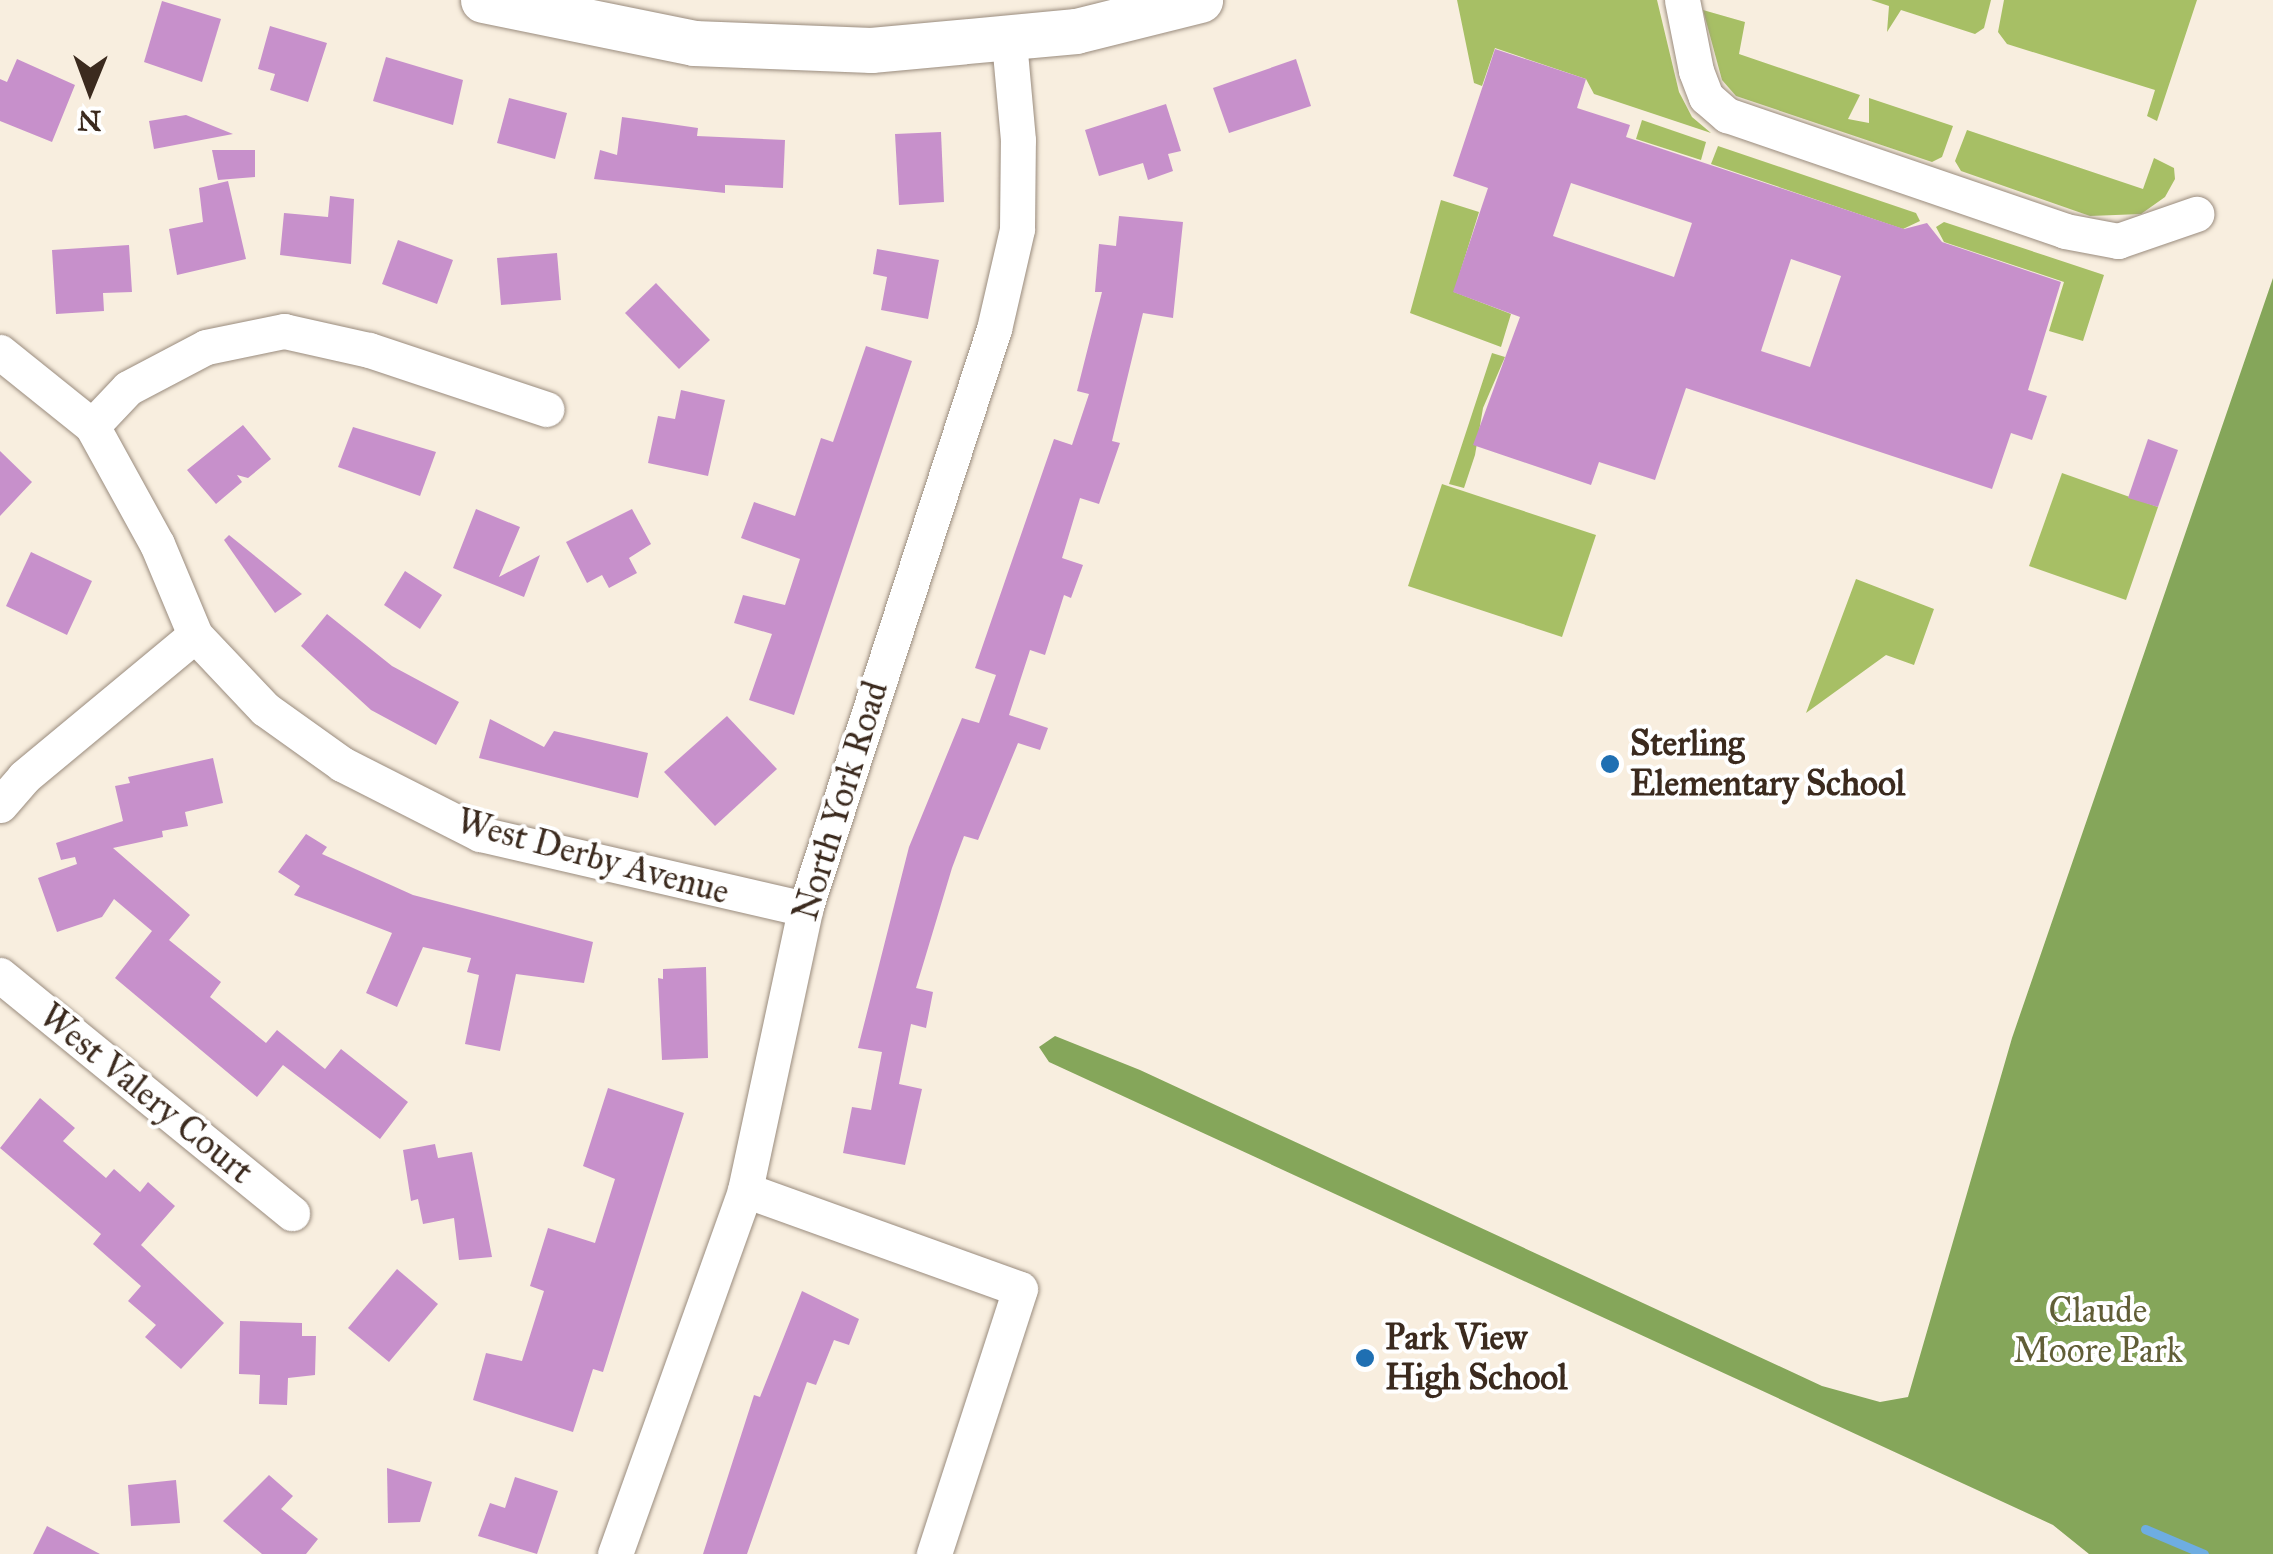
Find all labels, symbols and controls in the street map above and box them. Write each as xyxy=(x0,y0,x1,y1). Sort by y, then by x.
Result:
north arrow xyxy=(40,40,140,140)
text: N xyxy=(77,103,102,138)
street label: North York Road xyxy=(785,676,897,926)
place label: Sterling Elementary School xyxy=(1630,723,1905,805)
marker: Sterling Elementary School xyxy=(1599,753,1621,775)
street label: West Derby Avenue xyxy=(452,800,734,914)
street label: West Valery Court xyxy=(31,995,261,1193)
park label: Claude Moore Park xyxy=(2013,1290,2183,1372)
place label: Park View High School xyxy=(1385,1317,1568,1399)
marker: Park View High School xyxy=(1354,1347,1376,1369)

